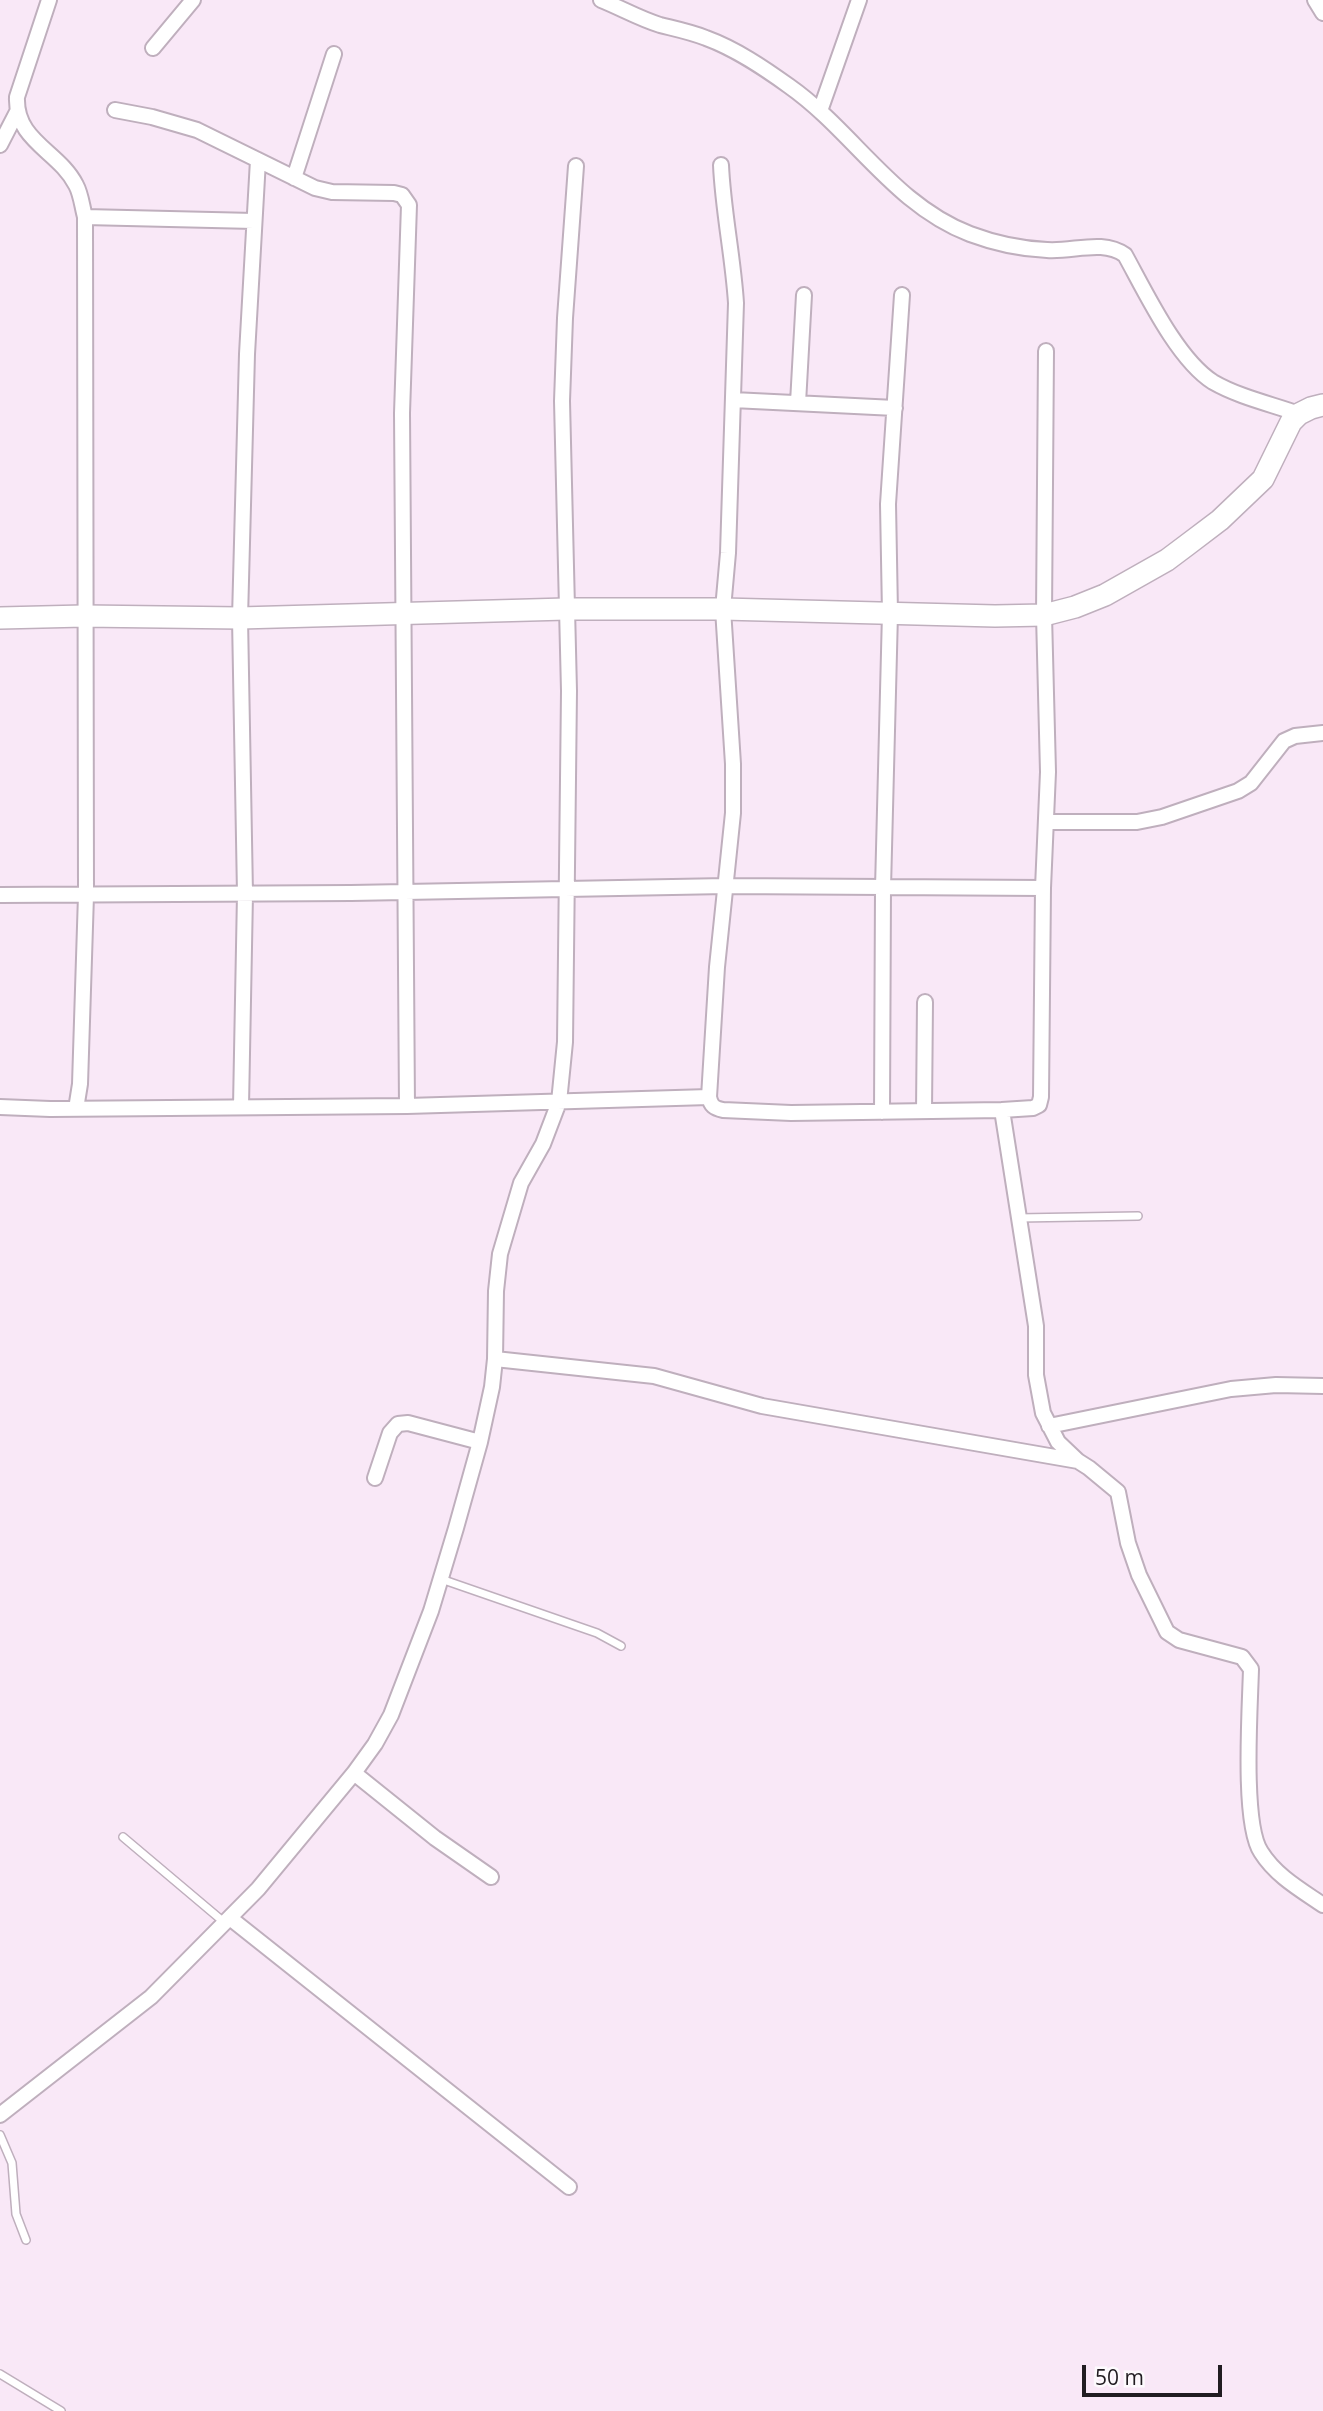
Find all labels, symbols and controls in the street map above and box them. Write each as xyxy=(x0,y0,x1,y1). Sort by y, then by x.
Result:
scale bar xyxy=(1085,2352,1225,2396)
text: 50 m xyxy=(1095,2363,1144,2391)

